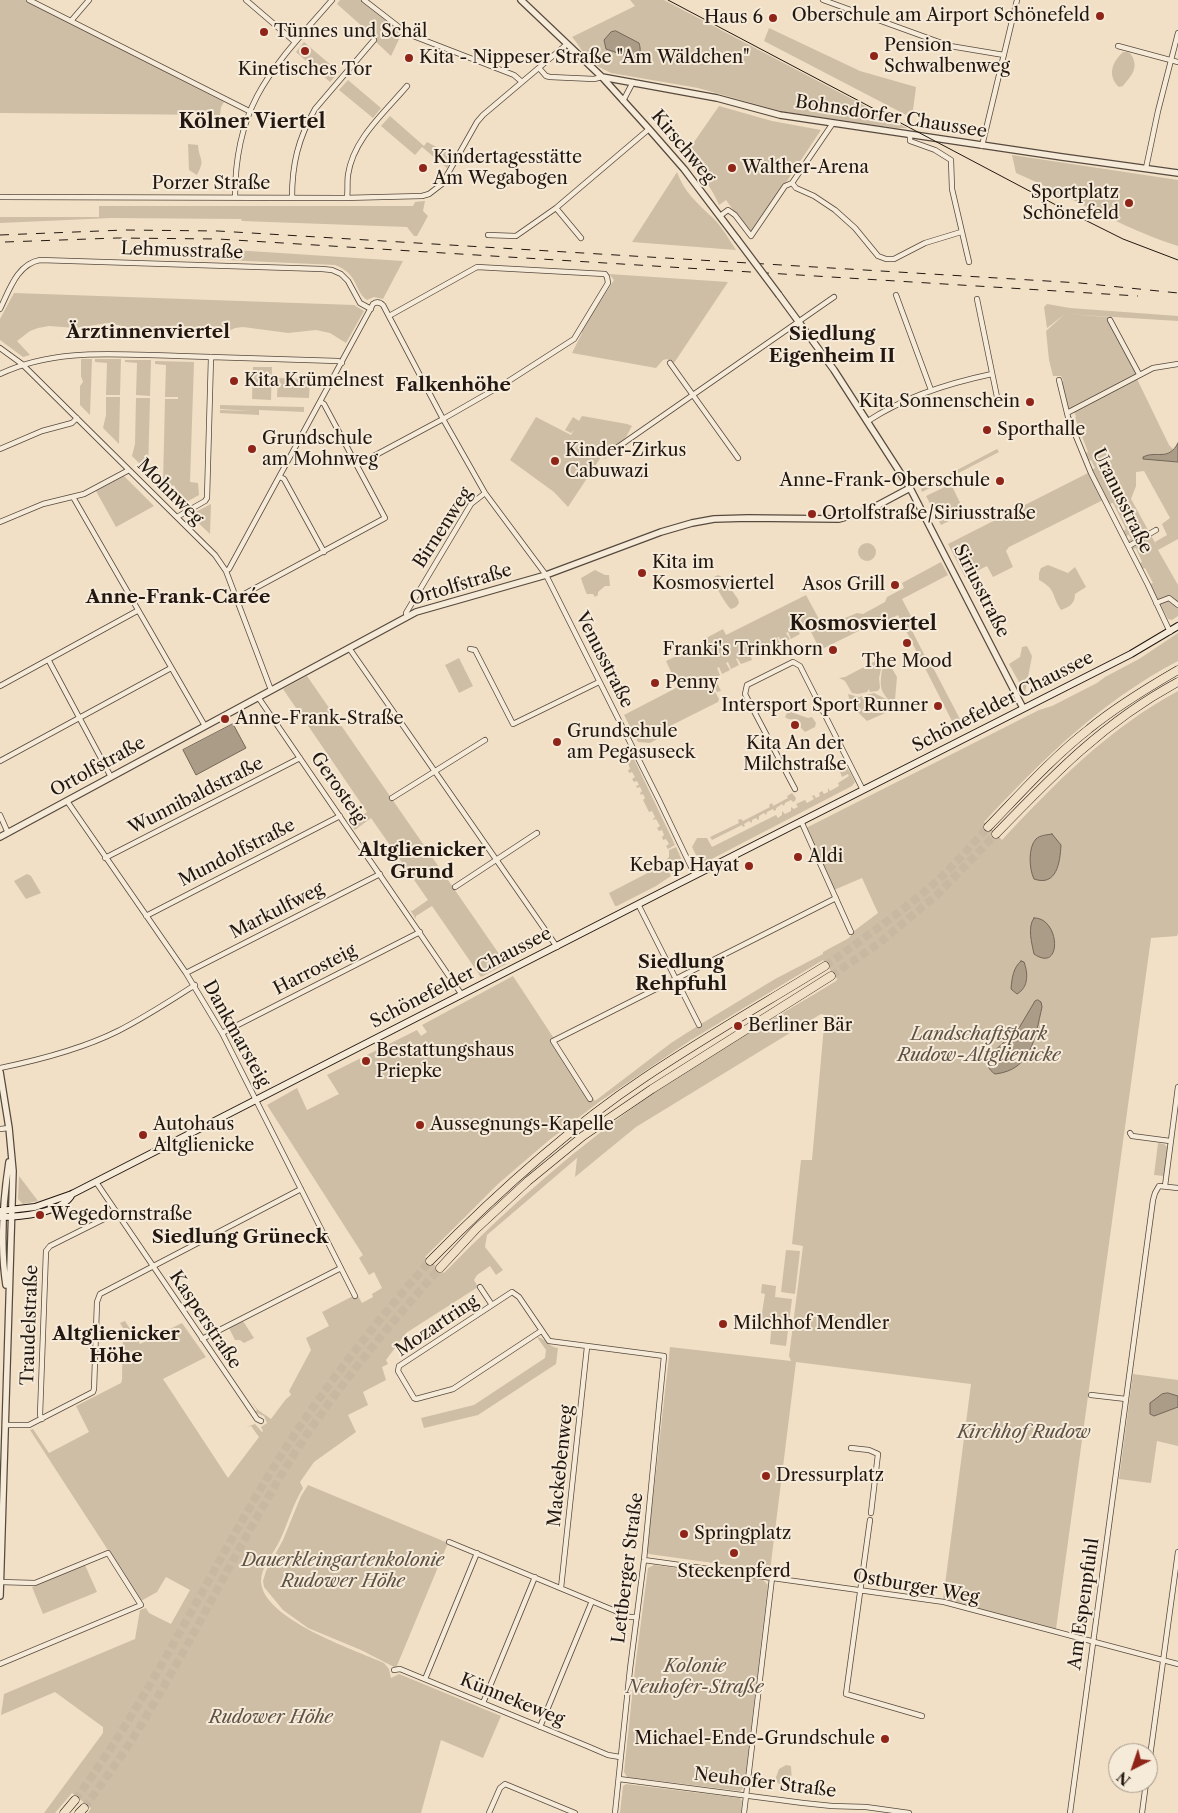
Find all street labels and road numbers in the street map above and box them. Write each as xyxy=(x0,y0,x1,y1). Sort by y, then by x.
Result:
street label: Bohnsdorfer Chaussee xyxy=(794,91,988,143)
street label: Kirschweg xyxy=(646,106,720,188)
street label: Porzer Straße xyxy=(152,173,270,195)
street label: Lehmusstraße xyxy=(120,238,244,264)
street label: Uranusstraße xyxy=(1087,445,1157,557)
street label: Mohnweg xyxy=(132,454,208,530)
street label: Birnenweg xyxy=(409,484,477,572)
street label: Siriusstraße xyxy=(948,541,1014,641)
street label: Ortolfstraße xyxy=(407,559,515,611)
street label: Venusstraße xyxy=(570,608,638,712)
street label: Schönefelder Chaussee xyxy=(909,647,1097,757)
street label: Ortolfstraße xyxy=(47,732,149,802)
street label: Gerosteig xyxy=(306,748,370,828)
street label: Wunnibaldstraße xyxy=(125,753,267,839)
street label: Mundolfstraße xyxy=(175,814,299,892)
street label: Markulfweg xyxy=(226,878,328,944)
street label: Schönefelder Chaussee xyxy=(367,923,555,1033)
street label: Harrosteig xyxy=(270,940,360,1000)
street label: Dankmarsteig xyxy=(198,977,274,1091)
street label: Traudelstraße xyxy=(17,1264,43,1386)
street label: Kasperstraße xyxy=(164,1267,246,1373)
street label: Mozartring xyxy=(391,1290,483,1362)
street label: Mackebenweg xyxy=(544,1404,578,1528)
street label: Lettberger Straße xyxy=(608,1491,648,1645)
street label: Am Espenpfuhl xyxy=(1064,1537,1104,1671)
street label: Ostburger Weg xyxy=(851,1565,981,1609)
street label: Künnekeweg xyxy=(457,1669,567,1731)
street label: Neuhofer Straße xyxy=(693,1764,837,1802)

